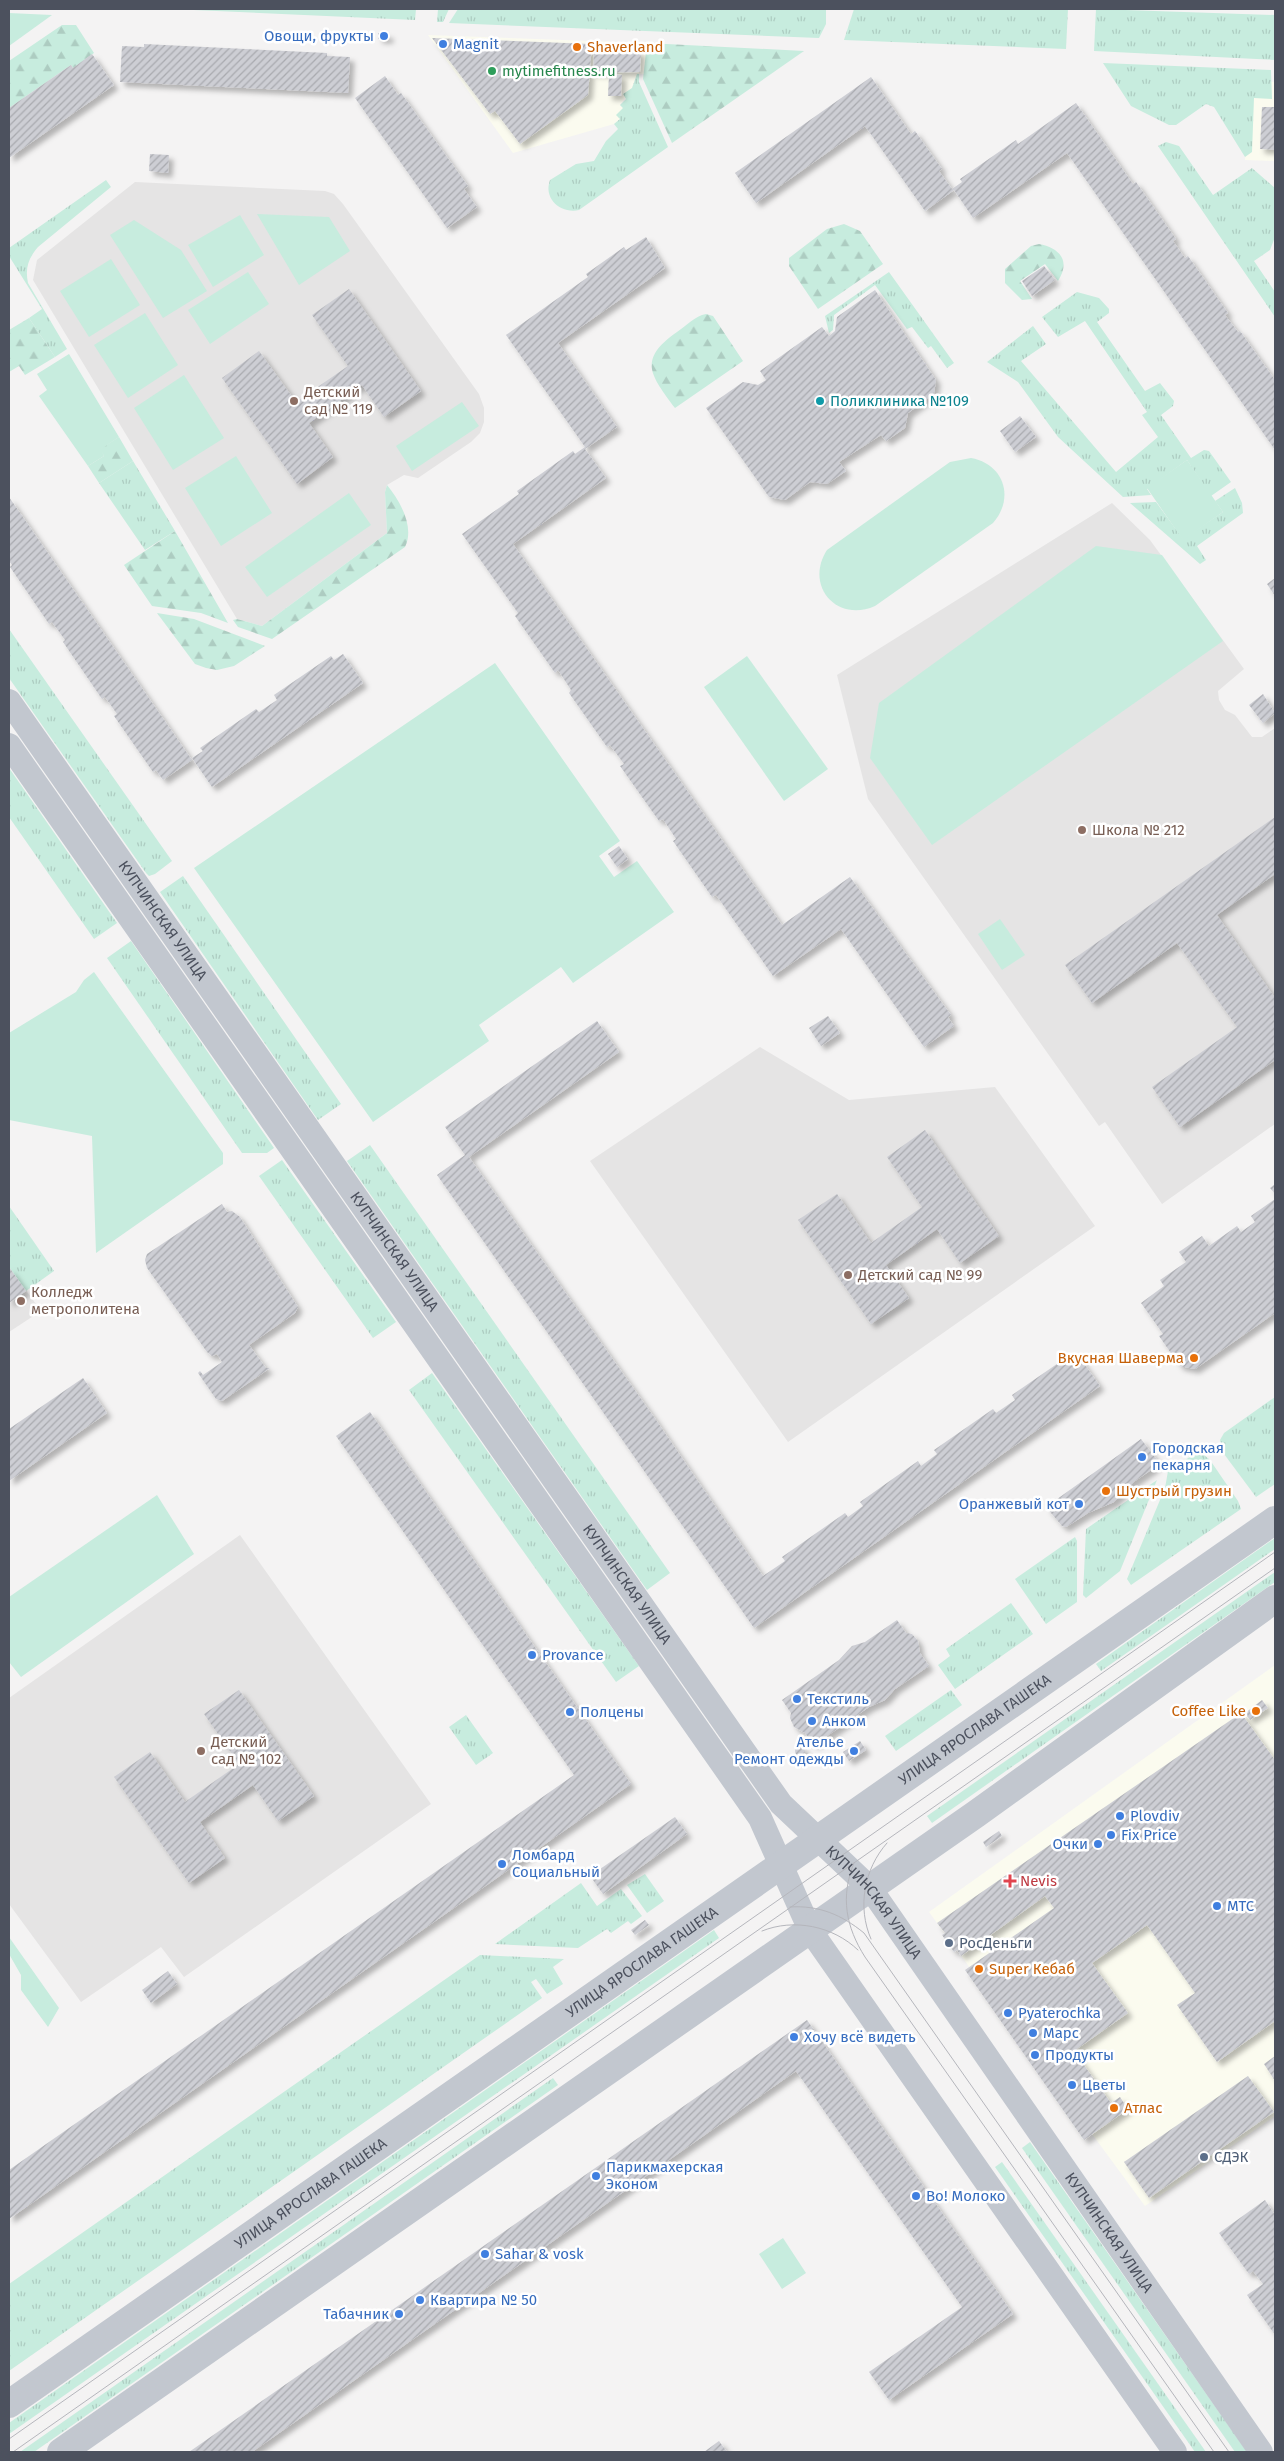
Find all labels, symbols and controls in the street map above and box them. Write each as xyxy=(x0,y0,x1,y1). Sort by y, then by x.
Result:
place label: Овощи, фрукты xyxy=(264,27,374,45)
marker: Овощи, фрукты xyxy=(378,30,390,42)
place label: Magnit xyxy=(453,35,500,53)
marker: Magnit xyxy=(437,38,449,50)
place label: Shaverland xyxy=(587,38,663,56)
marker: Shaverland xyxy=(571,41,583,53)
place label: mytimefitness.ru xyxy=(502,62,616,80)
marker: mytimefitness.ru xyxy=(486,65,498,77)
place label: Детский сад № 119 xyxy=(303,383,373,418)
place label: Поликлиника №109 xyxy=(830,392,969,410)
marker: Детский сад № 119 xyxy=(288,395,300,407)
marker: Поликлиника №109 xyxy=(814,395,826,407)
place label: Школа № 212 xyxy=(1092,821,1185,839)
marker: Школа № 212 xyxy=(1076,824,1088,836)
street label: КУПЧИНСКАЯ УЛИЦА xyxy=(115,857,211,984)
street label: КУПЧИНСКАЯ УЛИЦА xyxy=(346,1188,443,1315)
place label: Детский сад № 99 xyxy=(857,1266,982,1284)
marker: Детский сад № 99 xyxy=(842,1269,854,1281)
place label: Колледж метрополитена xyxy=(31,1283,140,1318)
marker: Колледж метрополитена xyxy=(15,1295,27,1307)
place label: Вкусная Шаверма xyxy=(1058,1349,1184,1367)
marker: Вкусная Шаверма xyxy=(1188,1352,1200,1364)
place label: Городская пекарня xyxy=(1152,1439,1224,1474)
marker: Городская пекарня xyxy=(1136,1451,1148,1463)
place label: Шустрый грузин xyxy=(1116,1482,1232,1500)
marker: Шустрый грузин xyxy=(1100,1485,1112,1497)
place label: Оранжевый кот xyxy=(959,1495,1069,1513)
marker: Оранжевый кот xyxy=(1073,1498,1085,1510)
street label: КУПЧИНСКАЯ УЛИЦА xyxy=(579,1521,675,1648)
place label: Provance xyxy=(542,1646,604,1664)
marker: Provance xyxy=(526,1649,538,1661)
street label: УЛИЦА ЯРОСЛАВА ГАШЕКА xyxy=(895,1670,1055,1789)
place label: Текстиль xyxy=(807,1690,869,1708)
marker: Текстиль xyxy=(791,1693,803,1705)
place label: Coffee Like xyxy=(1171,1702,1246,1720)
place label: Полцены xyxy=(580,1703,644,1721)
marker: Coffee Like xyxy=(1250,1705,1262,1717)
marker: Полцены xyxy=(564,1706,576,1718)
place label: Анком xyxy=(822,1712,866,1730)
marker: Анком xyxy=(806,1715,818,1727)
place label: Детский сад № 102 xyxy=(210,1733,281,1768)
place label: Ателье Ремонт одежды xyxy=(734,1733,844,1768)
marker: Детский сад № 102 xyxy=(195,1745,207,1757)
marker: Ателье Ремонт одежды xyxy=(848,1745,860,1757)
place label: Plovdiv xyxy=(1130,1807,1180,1825)
marker: Plovdiv xyxy=(1114,1810,1126,1822)
place label: Fix Price xyxy=(1121,1826,1177,1844)
marker: Fix Price xyxy=(1105,1829,1117,1841)
place label: Очки xyxy=(1053,1835,1088,1853)
marker: Очки xyxy=(1092,1838,1104,1850)
street label: КУПЧИНСКАЯ УЛИЦА xyxy=(822,1842,926,1963)
place label: Ломбард Социальный xyxy=(512,1846,600,1881)
marker: Ломбард Социальный xyxy=(496,1858,508,1870)
place label: Nevis xyxy=(1020,1872,1057,1890)
marker: Nevis xyxy=(1004,1875,1016,1887)
place label: МТС xyxy=(1227,1897,1255,1915)
marker: МТС xyxy=(1211,1900,1223,1912)
street label: УЛИЦА ЯРОСЛАВА ГАШЕКА xyxy=(562,1903,722,2021)
place label: РосДеньги xyxy=(959,1934,1033,1952)
marker: РосДеньги xyxy=(943,1937,955,1949)
place label: Super Кебаб xyxy=(989,1960,1075,1978)
marker: Super Кебаб xyxy=(973,1963,985,1975)
place label: Pyaterochka xyxy=(1018,2004,1101,2022)
marker: Pyaterochka xyxy=(1002,2007,1014,2019)
place label: Марс xyxy=(1043,2024,1079,2042)
marker: Марс xyxy=(1027,2027,1039,2039)
place label: Хочу всё видеть xyxy=(804,2028,916,2046)
marker: Хочу всё видеть xyxy=(788,2031,800,2043)
place label: Продукты xyxy=(1045,2046,1114,2064)
marker: Продукты xyxy=(1029,2049,1041,2061)
place label: Цветы xyxy=(1082,2076,1126,2094)
marker: Цветы xyxy=(1066,2079,1078,2091)
place label: Атлас xyxy=(1124,2099,1162,2117)
marker: Атлас xyxy=(1108,2102,1120,2114)
street label: УЛИЦА ЯРОСЛАВА ГАШЕКА xyxy=(231,2134,391,2253)
place label: СДЭК xyxy=(1214,2148,1249,2166)
marker: СДЭК xyxy=(1198,2151,1210,2163)
place label: Парикмахерская Эконом xyxy=(606,2158,724,2193)
street label: КУПЧИНСКАЯ УЛИЦА xyxy=(1061,2169,1157,2296)
marker: Парикмахерская Эконом xyxy=(590,2170,602,2182)
place label: Во! Молоко xyxy=(926,2187,1006,2205)
marker: Во! Молоко xyxy=(910,2190,922,2202)
place label: Sahar & vosk xyxy=(495,2245,584,2263)
marker: Sahar & vosk xyxy=(479,2248,491,2260)
place label: Квартира № 50 xyxy=(430,2291,537,2309)
marker: Квартира № 50 xyxy=(414,2294,426,2306)
place label: Табачник xyxy=(323,2305,389,2323)
marker: Табачник xyxy=(393,2308,405,2320)

